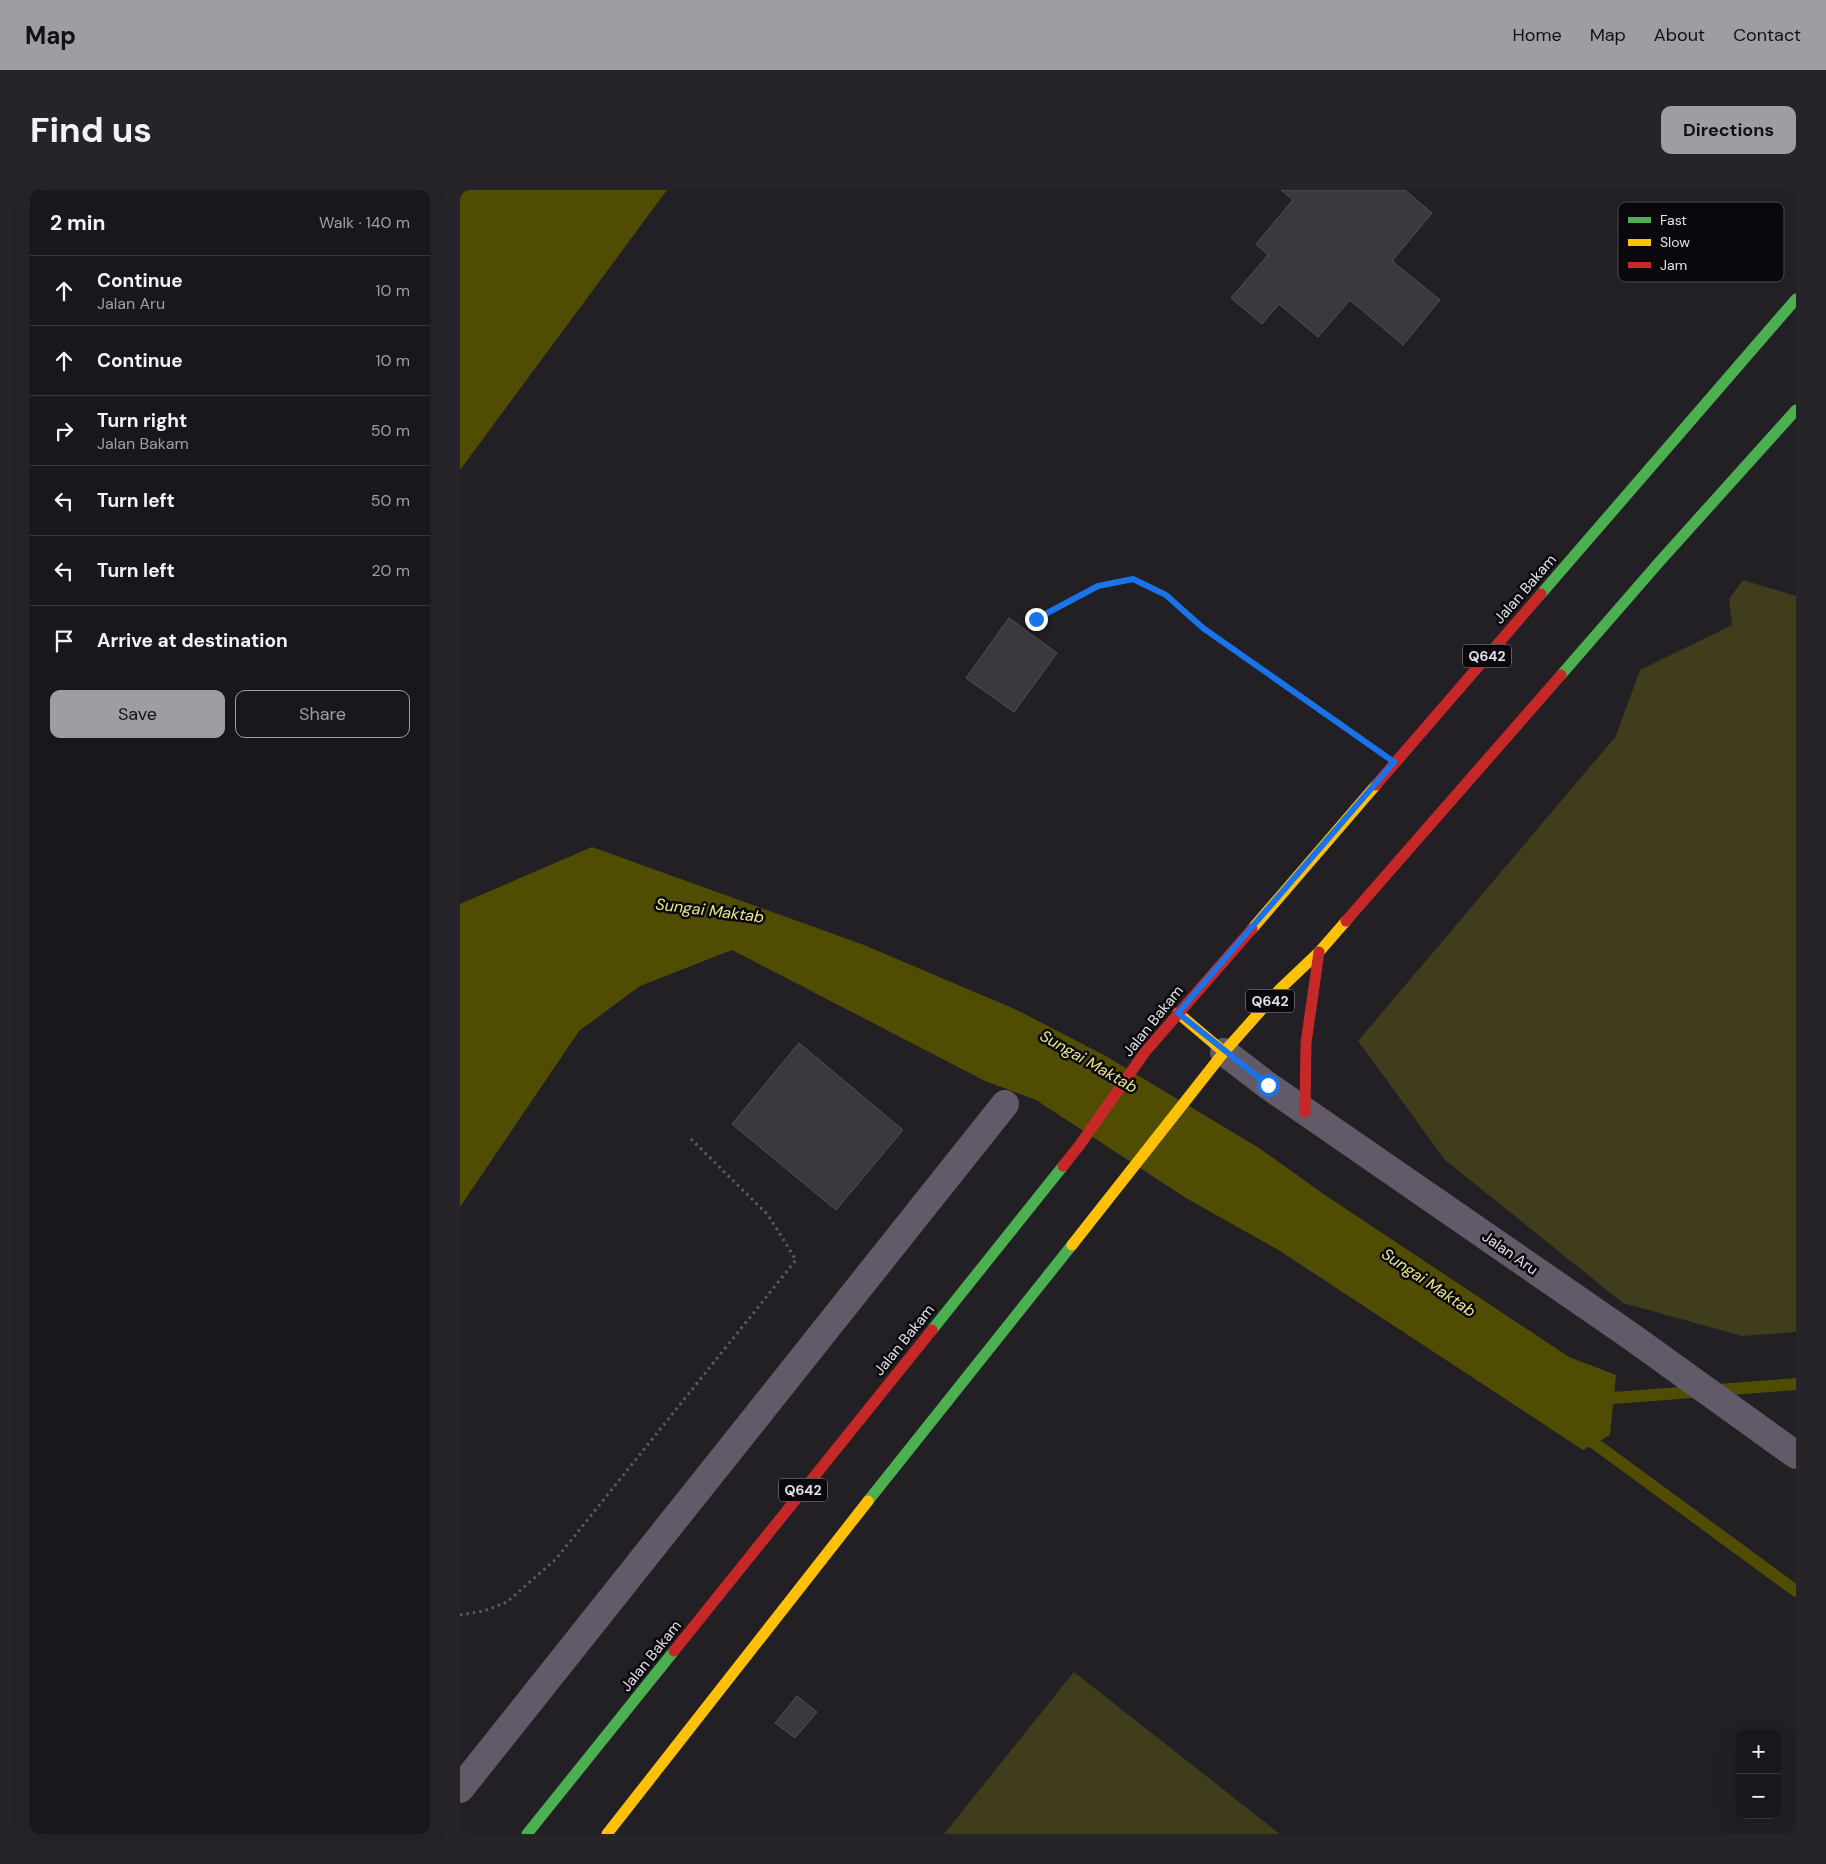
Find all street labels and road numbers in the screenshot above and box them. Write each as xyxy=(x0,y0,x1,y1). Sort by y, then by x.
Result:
street label: Jalan Bakam xyxy=(1489,550,1561,628)
road number: Q642 xyxy=(1463,644,1511,668)
street label: Jalan Bakam xyxy=(1118,981,1188,1061)
road number: Q642 xyxy=(1246,989,1294,1012)
street label: Jalan Aru xyxy=(1478,1226,1542,1280)
street label: Jalan Bakam xyxy=(869,1300,939,1380)
road number: Q642 xyxy=(779,1478,827,1502)
street label: Jalan Bakam xyxy=(616,1616,686,1696)

